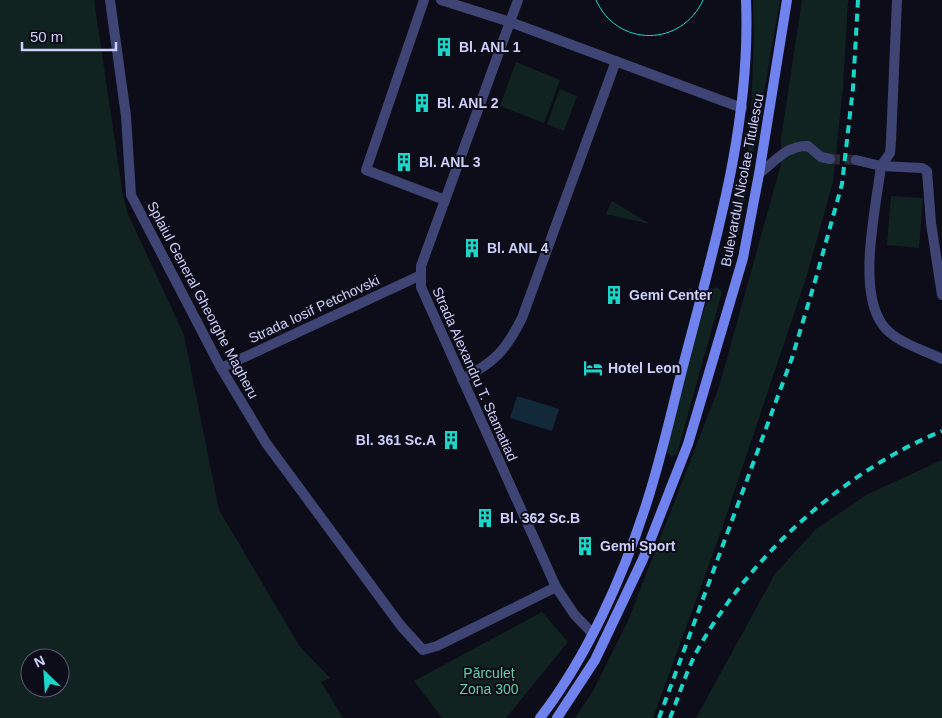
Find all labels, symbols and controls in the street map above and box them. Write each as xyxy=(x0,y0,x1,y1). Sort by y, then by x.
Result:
scale bar xyxy=(22,20,116,52)
text: 50 m xyxy=(30,28,63,45)
building icon: Bl. ANL 1 xyxy=(433,36,455,58)
place label: Bl. ANL 1 xyxy=(459,39,521,55)
building icon: Bl. ANL 2 xyxy=(411,92,433,114)
street label: Bulevardul Nicolae Titulescu xyxy=(717,92,767,268)
place label: Bl. ANL 2 xyxy=(437,95,499,111)
building icon: Bl. ANL 3 xyxy=(393,151,415,173)
place label: Bl. ANL 3 xyxy=(419,154,481,170)
street label: Splaiul General Gheorghe Magheru xyxy=(144,199,262,401)
building icon: Bl. ANL 4 xyxy=(461,237,483,259)
place label: Bl. ANL 4 xyxy=(487,240,549,256)
street label: Strada Iosif Petchovski xyxy=(246,272,382,346)
street label: Strada Alexandru T. Stamatiad xyxy=(429,284,521,464)
building icon: Gemi Center xyxy=(603,284,625,306)
place label: Gemi Center xyxy=(629,287,713,303)
hotel icon: Hotel Leon xyxy=(582,357,604,379)
place label: Hotel Leon xyxy=(608,360,680,376)
building icon: Bl. 361 Sc.A xyxy=(440,429,462,451)
place label: Bl. 361 Sc.A xyxy=(356,432,436,448)
building icon: Bl. 362 Sc.B xyxy=(474,507,496,529)
place label: Bl. 362 Sc.B xyxy=(500,510,580,526)
building icon: Gemi Sport xyxy=(574,535,596,557)
place label: Gemi Sport xyxy=(600,538,676,554)
north arrow xyxy=(20,648,70,698)
text: N xyxy=(32,652,47,671)
park label: Părculeț Zona 300 xyxy=(459,665,519,697)

